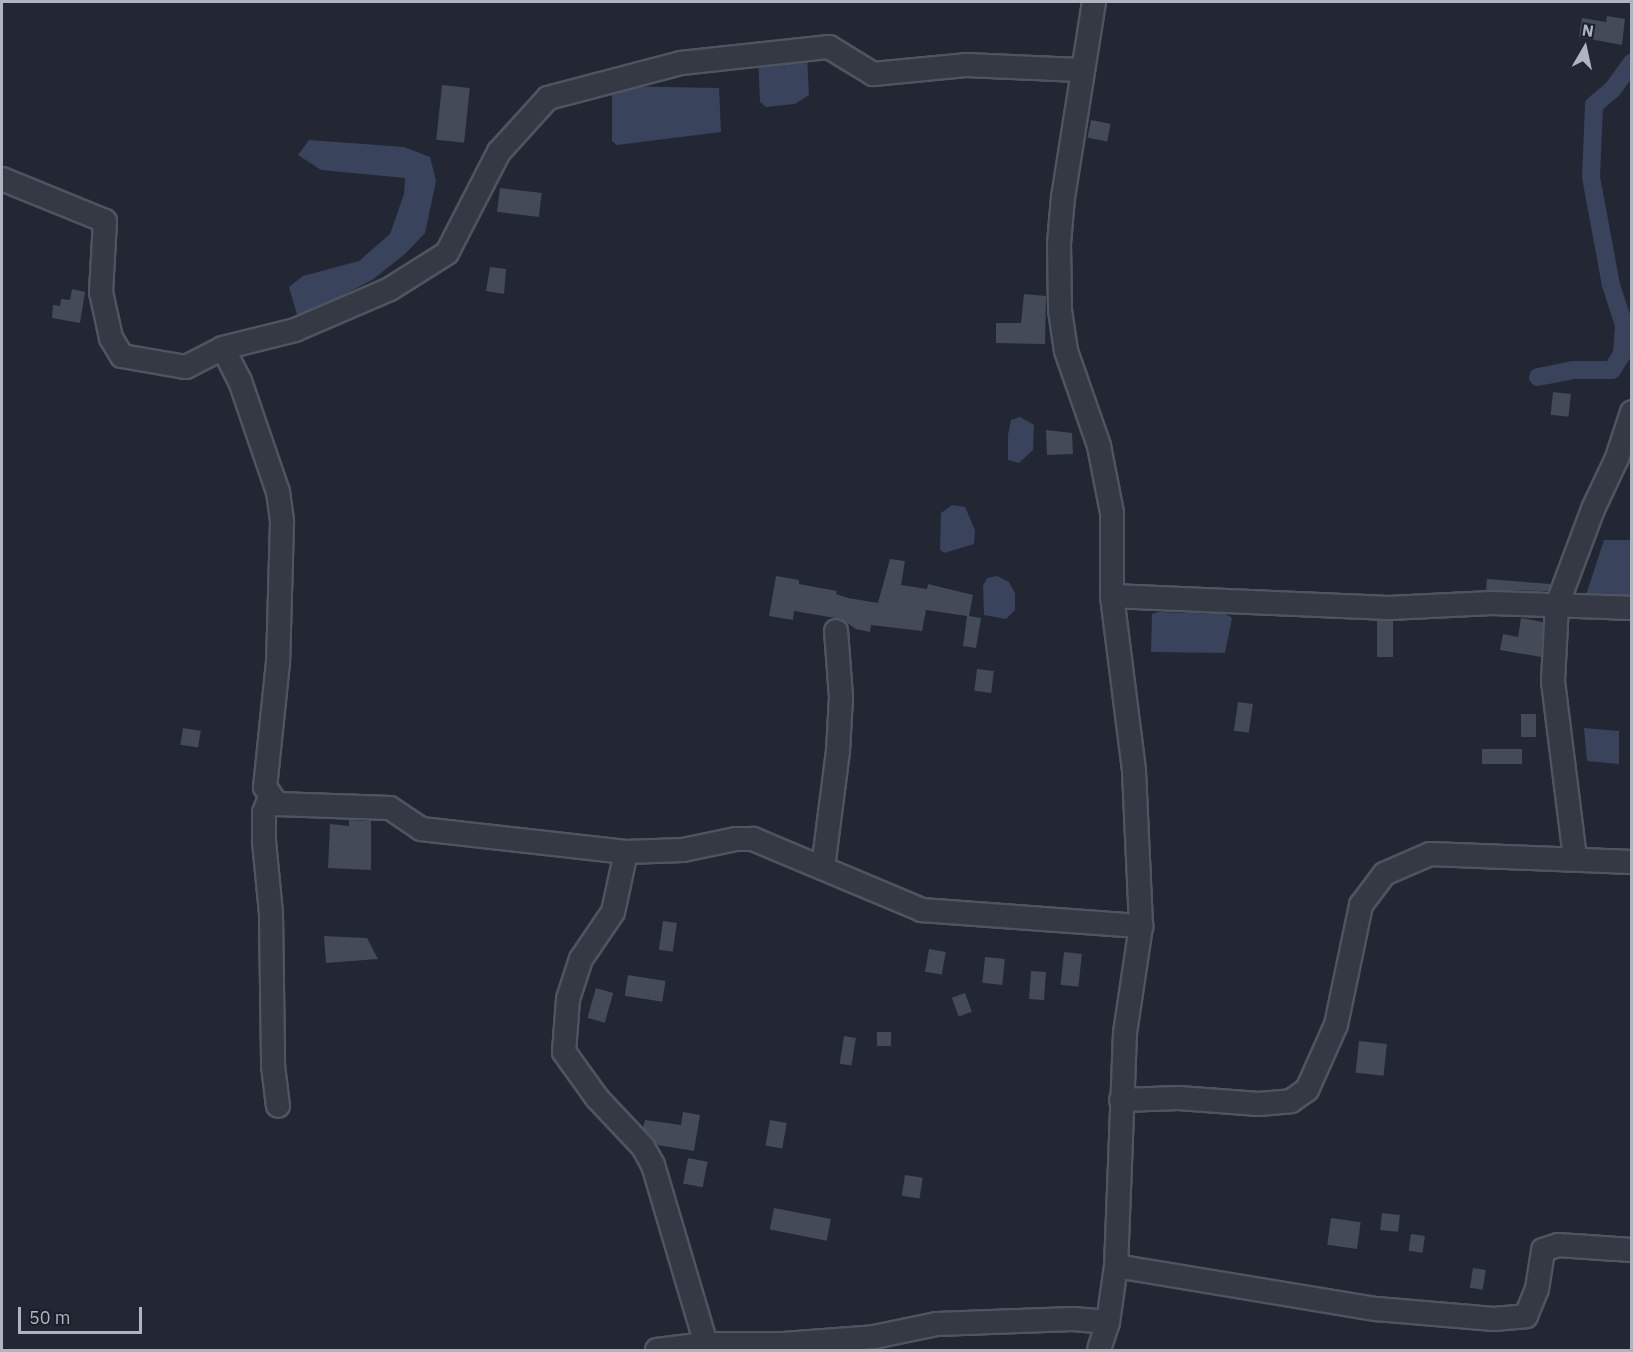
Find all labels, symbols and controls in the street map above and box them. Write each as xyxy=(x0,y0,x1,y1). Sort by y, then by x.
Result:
north arrow xyxy=(1555,18,1615,78)
text: N xyxy=(1581,19,1595,41)
scale bar xyxy=(21,1295,146,1333)
text: 50 m xyxy=(29,1306,71,1329)

